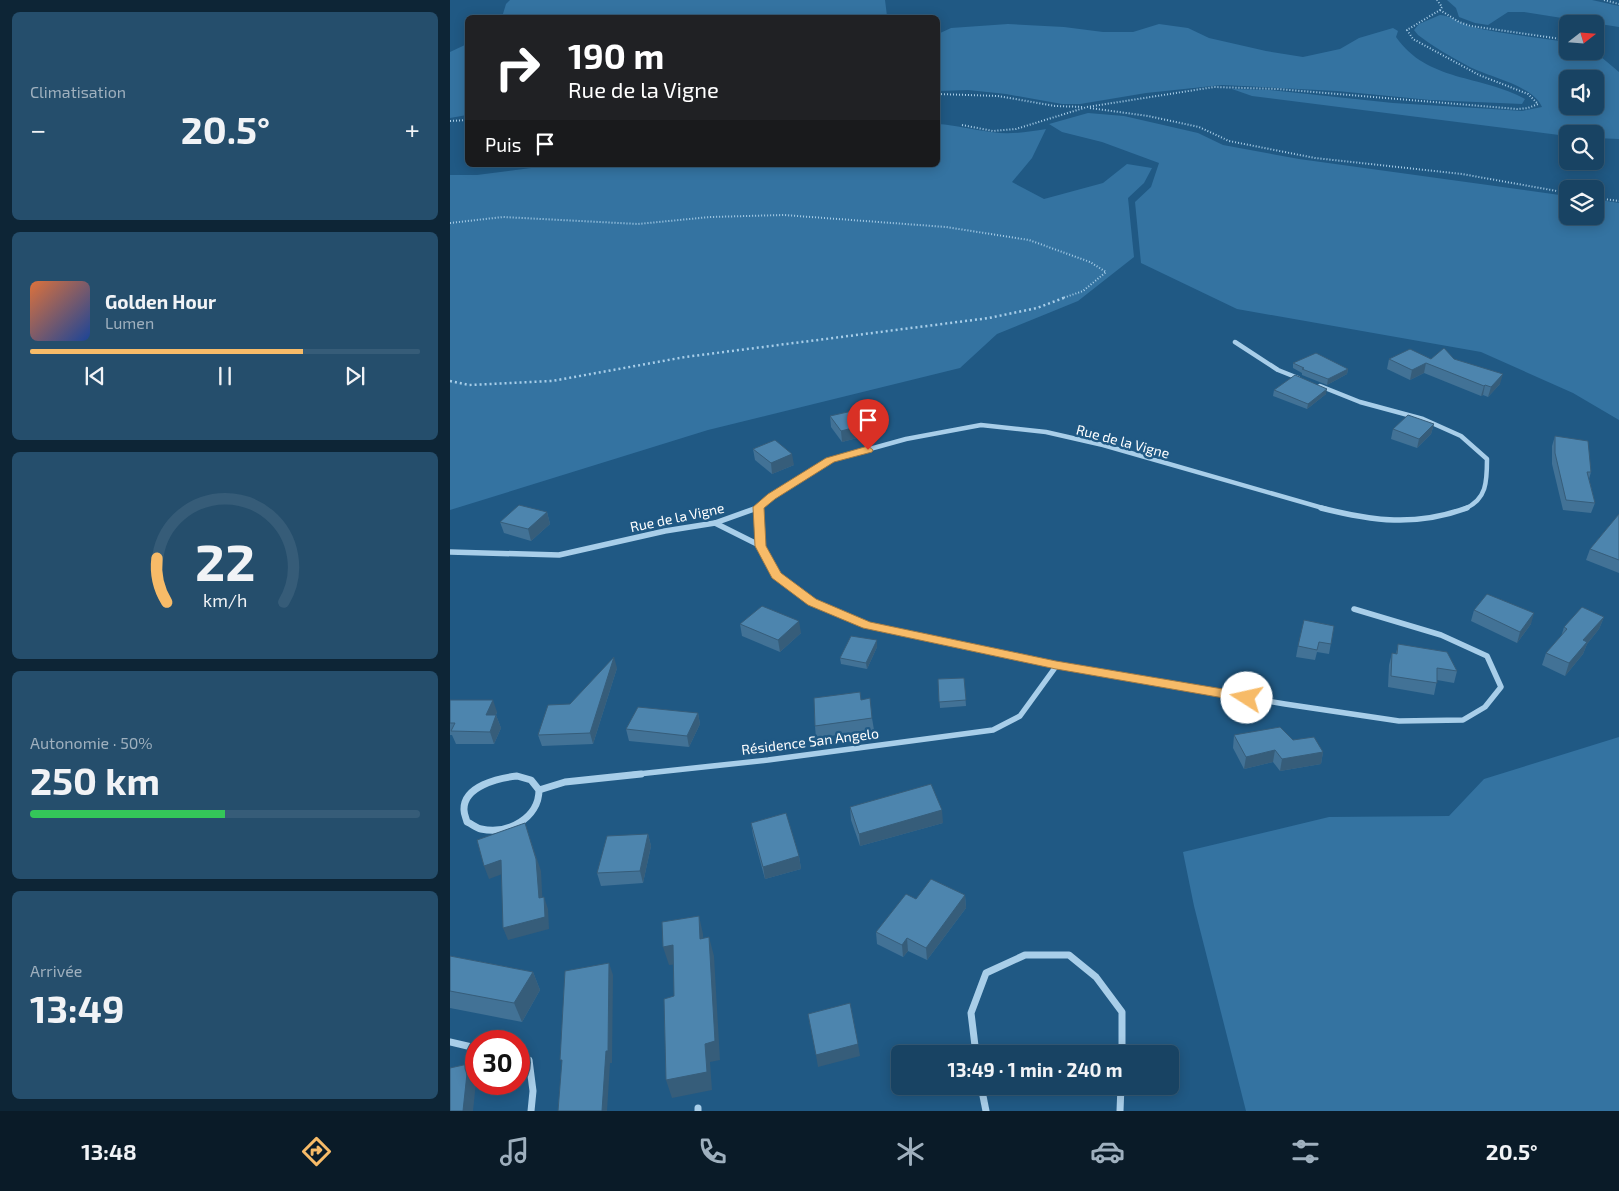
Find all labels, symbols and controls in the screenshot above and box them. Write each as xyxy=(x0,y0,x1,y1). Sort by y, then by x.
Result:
north arrow xyxy=(1559,15,1604,60)
map controls xyxy=(1559,15,1604,225)
text: 190 m xyxy=(568,34,664,76)
icon: right xyxy=(485,35,550,100)
button: sound xyxy=(1559,70,1604,115)
text: Rue de la Vigne xyxy=(568,76,719,102)
text: Climatisation xyxy=(30,82,126,101)
text: 20.5° xyxy=(181,106,270,152)
text: − xyxy=(30,112,46,146)
text: + xyxy=(405,112,420,146)
button: search xyxy=(1559,125,1604,170)
icon: arrive xyxy=(531,130,559,158)
text: Puis xyxy=(485,133,521,156)
button: layers xyxy=(1559,180,1604,225)
text: Golden Hour xyxy=(105,290,216,313)
text: Lumen xyxy=(105,313,154,332)
icon: previous xyxy=(81,362,109,390)
icon: pause xyxy=(211,362,239,390)
icon: next xyxy=(341,362,369,390)
pin xyxy=(847,399,889,450)
icon: arrive xyxy=(854,406,882,434)
street label: Rue de la Vigne xyxy=(1074,420,1172,462)
street label: Rue de la Vigne xyxy=(628,499,726,535)
text: 22 xyxy=(195,529,255,591)
text: km/h xyxy=(203,589,247,611)
position arrow xyxy=(1220,671,1272,723)
street label: Résidence San Angelo xyxy=(740,724,880,758)
text: Autonomie · 50% xyxy=(30,733,153,752)
text: 250 km xyxy=(30,757,160,803)
text: Arrivée xyxy=(30,961,82,980)
text: 13:49 xyxy=(30,985,124,1031)
speed limit sign: 30 xyxy=(465,1030,530,1095)
text: 13:49 · 1 min · 240 m xyxy=(948,1058,1122,1081)
icon: directions xyxy=(299,1134,334,1169)
icon: music xyxy=(497,1134,532,1169)
icon: phone xyxy=(695,1134,730,1169)
icon: climate xyxy=(893,1134,928,1169)
icon: car xyxy=(1090,1134,1125,1169)
icon: filters xyxy=(1288,1134,1323,1169)
text: 13:48 xyxy=(81,1138,137,1164)
text: 20.5° xyxy=(1486,1138,1538,1164)

